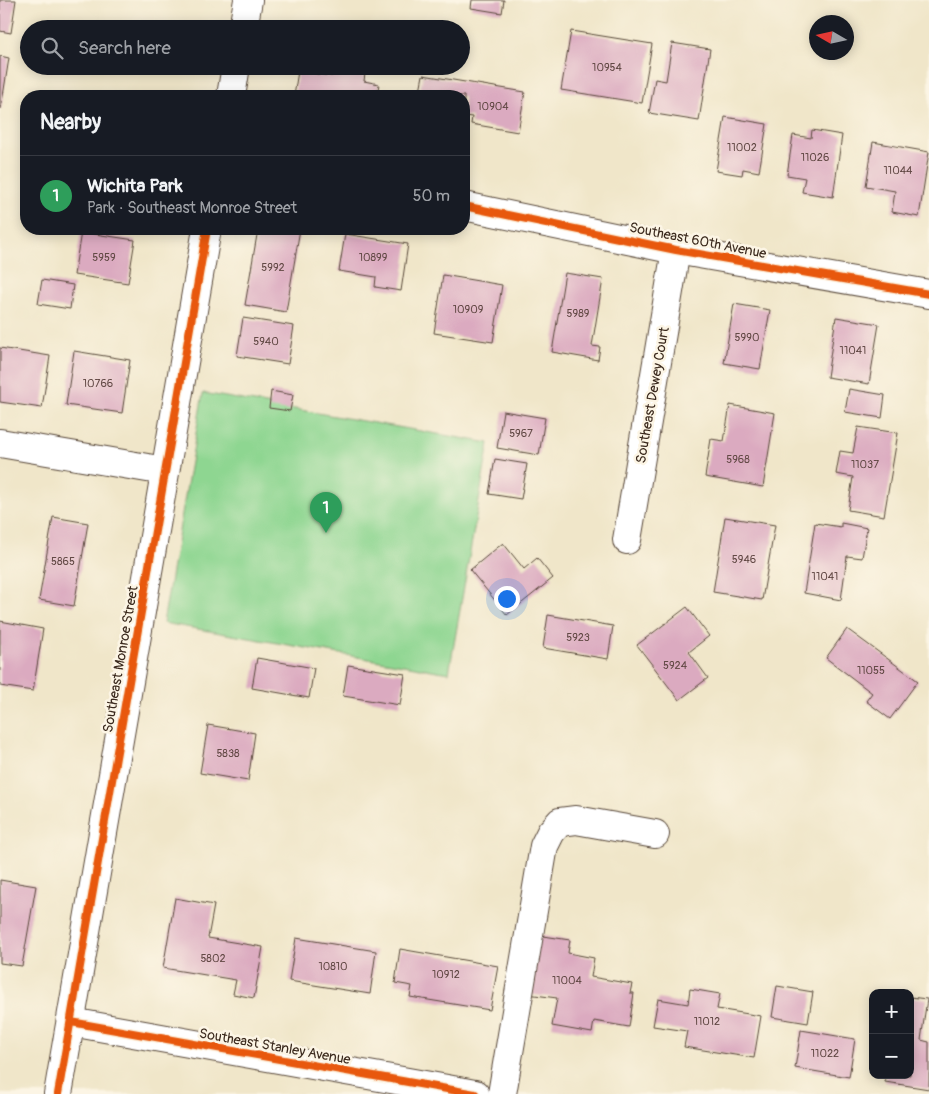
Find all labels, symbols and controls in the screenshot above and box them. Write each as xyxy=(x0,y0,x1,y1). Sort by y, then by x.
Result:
north arrow xyxy=(809,15,854,60)
search box xyxy=(20,20,470,75)
icon: search xyxy=(38,34,66,62)
text: Search here xyxy=(78,36,171,60)
house number: 10954 xyxy=(592,61,623,74)
house number: 10904 xyxy=(477,100,509,113)
text: Nearby xyxy=(40,109,101,136)
house number: 11002 xyxy=(727,141,757,154)
house number: 11026 xyxy=(801,151,829,164)
house number: 11044 xyxy=(884,164,913,177)
text: Wichita Park xyxy=(87,174,183,198)
text: 1 xyxy=(53,186,59,206)
text: 50 m xyxy=(413,186,450,206)
text: Park · Southeast Monroe Street xyxy=(87,198,297,218)
street label: Southeast 60th Avenue xyxy=(628,219,768,262)
house number: 5959 xyxy=(92,251,116,264)
house number: 10899 xyxy=(359,251,388,264)
house number: 5992 xyxy=(261,261,285,274)
house number: 10909 xyxy=(453,303,484,316)
house number: 5989 xyxy=(567,307,590,320)
street label: Southeast Dewey Court xyxy=(632,325,673,465)
house number: 5990 xyxy=(735,331,759,344)
house number: 5940 xyxy=(253,335,279,348)
house number: 11041 xyxy=(840,344,866,357)
house number: 10766 xyxy=(83,377,113,390)
house number: 5967 xyxy=(509,427,533,440)
house number: 5968 xyxy=(726,453,750,466)
house number: 11037 xyxy=(851,458,879,471)
pin: 1 xyxy=(310,492,342,533)
house number: 5946 xyxy=(732,553,756,566)
house number: 5865 xyxy=(51,555,75,568)
house number: 11041 xyxy=(812,570,838,583)
street label: Southeast Monroe Street xyxy=(99,584,142,734)
your location xyxy=(494,586,520,612)
house number: 5923 xyxy=(566,631,590,644)
house number: 5924 xyxy=(663,659,688,672)
house number: 11055 xyxy=(857,664,885,677)
house number: 5838 xyxy=(216,747,240,760)
house number: 5802 xyxy=(200,952,226,965)
house number: 10810 xyxy=(318,960,348,973)
house number: 10912 xyxy=(432,968,460,981)
house number: 11004 xyxy=(552,974,583,987)
map controls xyxy=(869,989,914,1079)
button: + xyxy=(869,989,914,1034)
house number: 11012 xyxy=(694,1015,720,1028)
street label: Southeast Stanley Avenue xyxy=(198,1025,352,1068)
button: − xyxy=(869,1034,914,1079)
house number: 11022 xyxy=(811,1047,839,1060)

